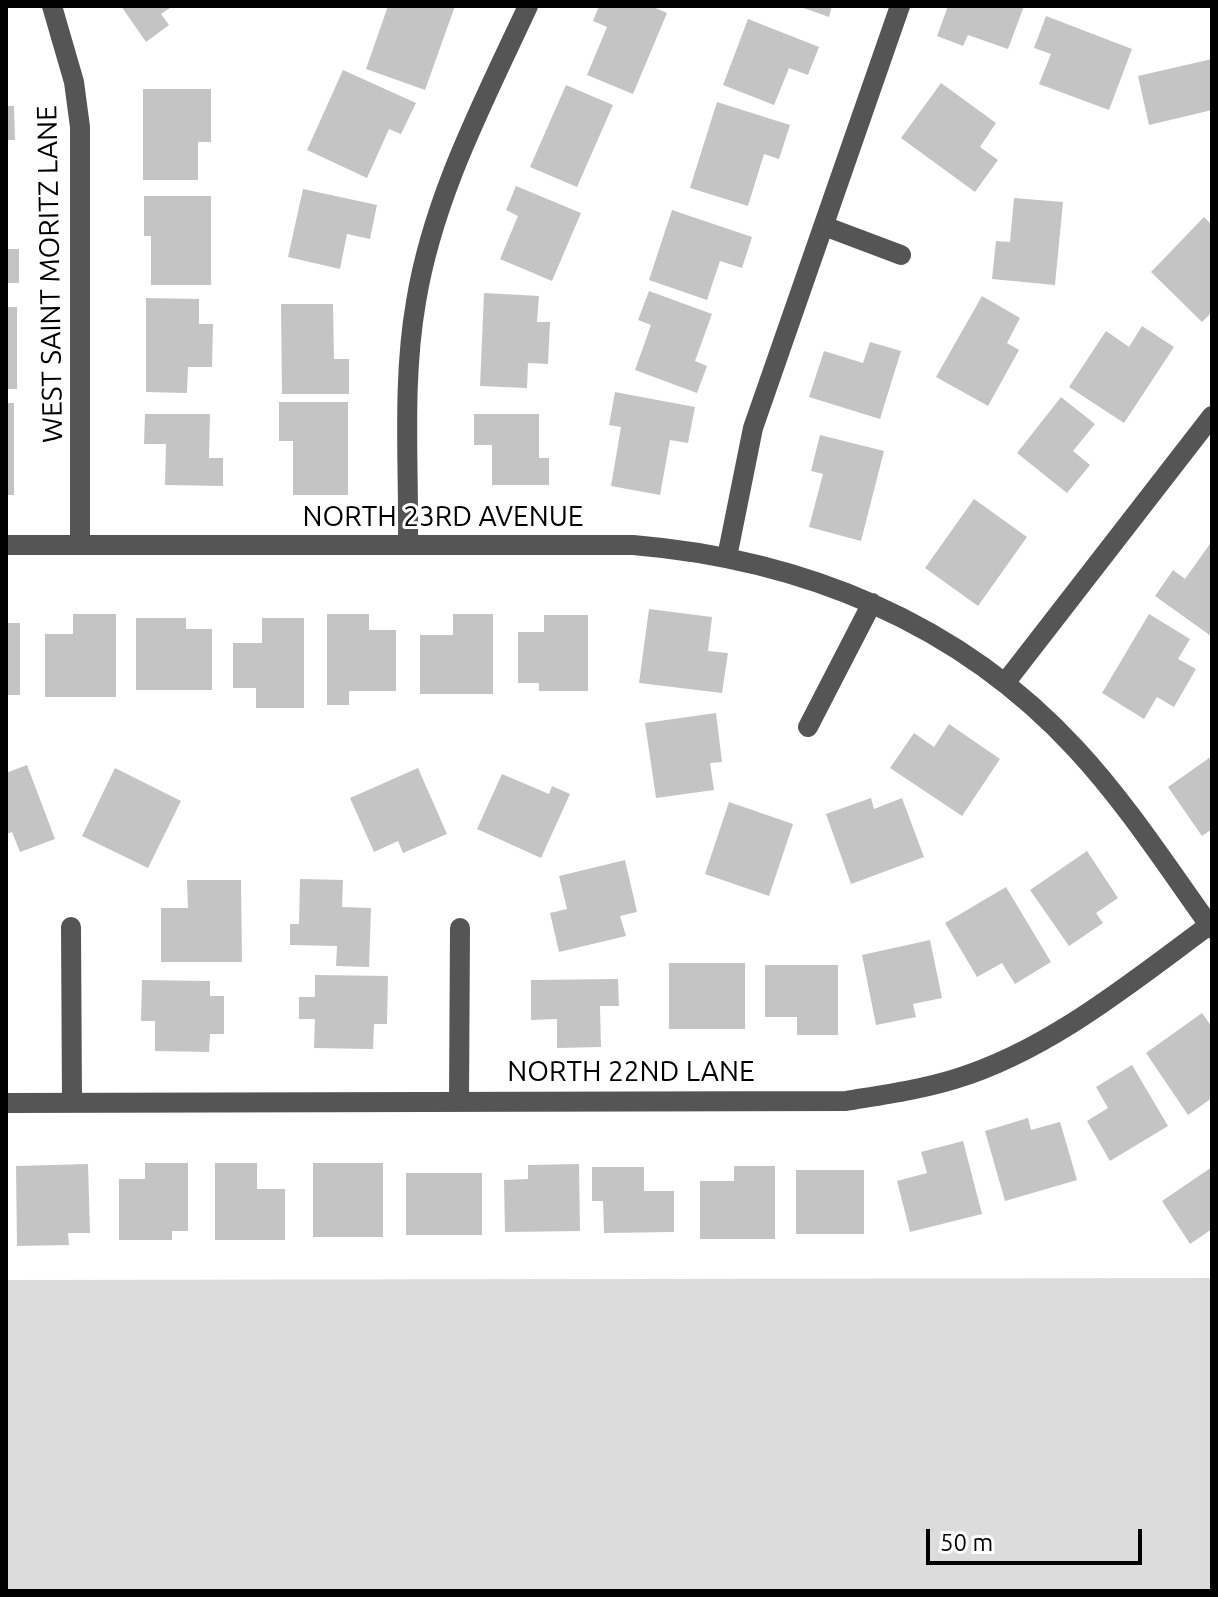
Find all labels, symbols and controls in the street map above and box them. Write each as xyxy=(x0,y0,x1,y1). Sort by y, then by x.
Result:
street label: WEST SAINT MORITZ LANE xyxy=(30,105,70,443)
street label: NORTH 23RD AVENUE xyxy=(303,500,583,534)
street label: NORTH 22ND LANE xyxy=(507,1055,755,1089)
scale bar xyxy=(930,1513,1146,1563)
text: 50 m xyxy=(940,1529,993,1556)

